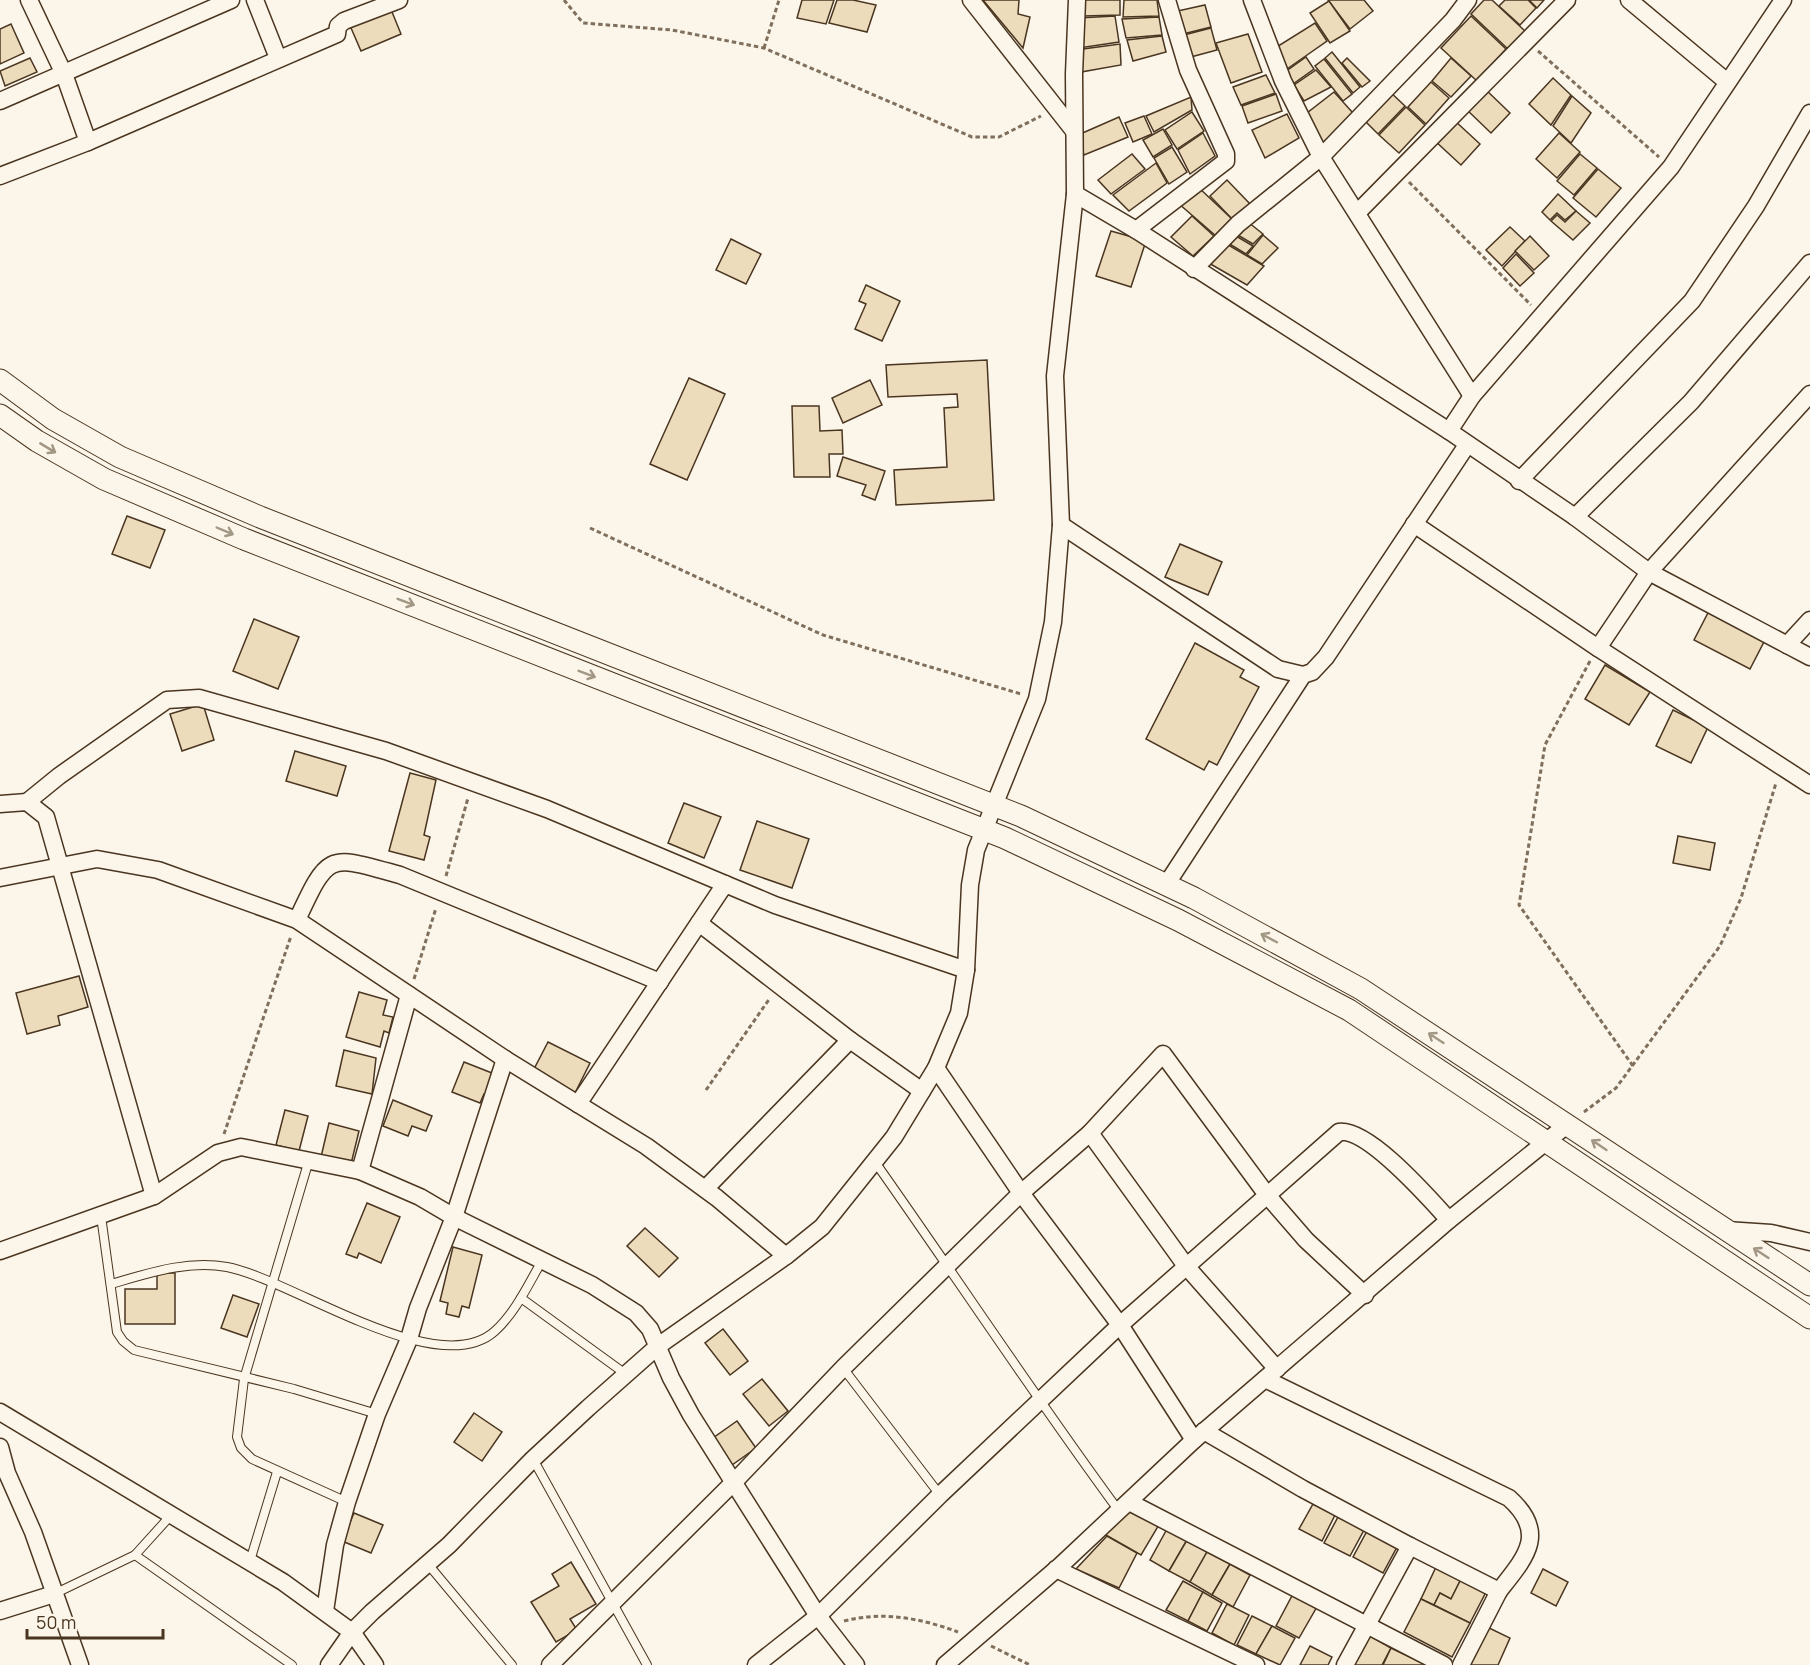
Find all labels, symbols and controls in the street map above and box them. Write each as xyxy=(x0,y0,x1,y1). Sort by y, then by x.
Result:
one-way arrow xyxy=(39,442,56,454)
one-way arrow xyxy=(215,525,233,537)
one-way arrow xyxy=(396,598,415,609)
one-way arrow xyxy=(577,669,596,680)
one-way arrow xyxy=(1260,932,1278,943)
one-way arrow xyxy=(1428,1032,1444,1044)
one-way arrow xyxy=(1591,1139,1608,1151)
one-way arrow xyxy=(1753,1246,1770,1259)
scale bar xyxy=(27,1602,164,1640)
text: 50 m xyxy=(36,1610,76,1634)

